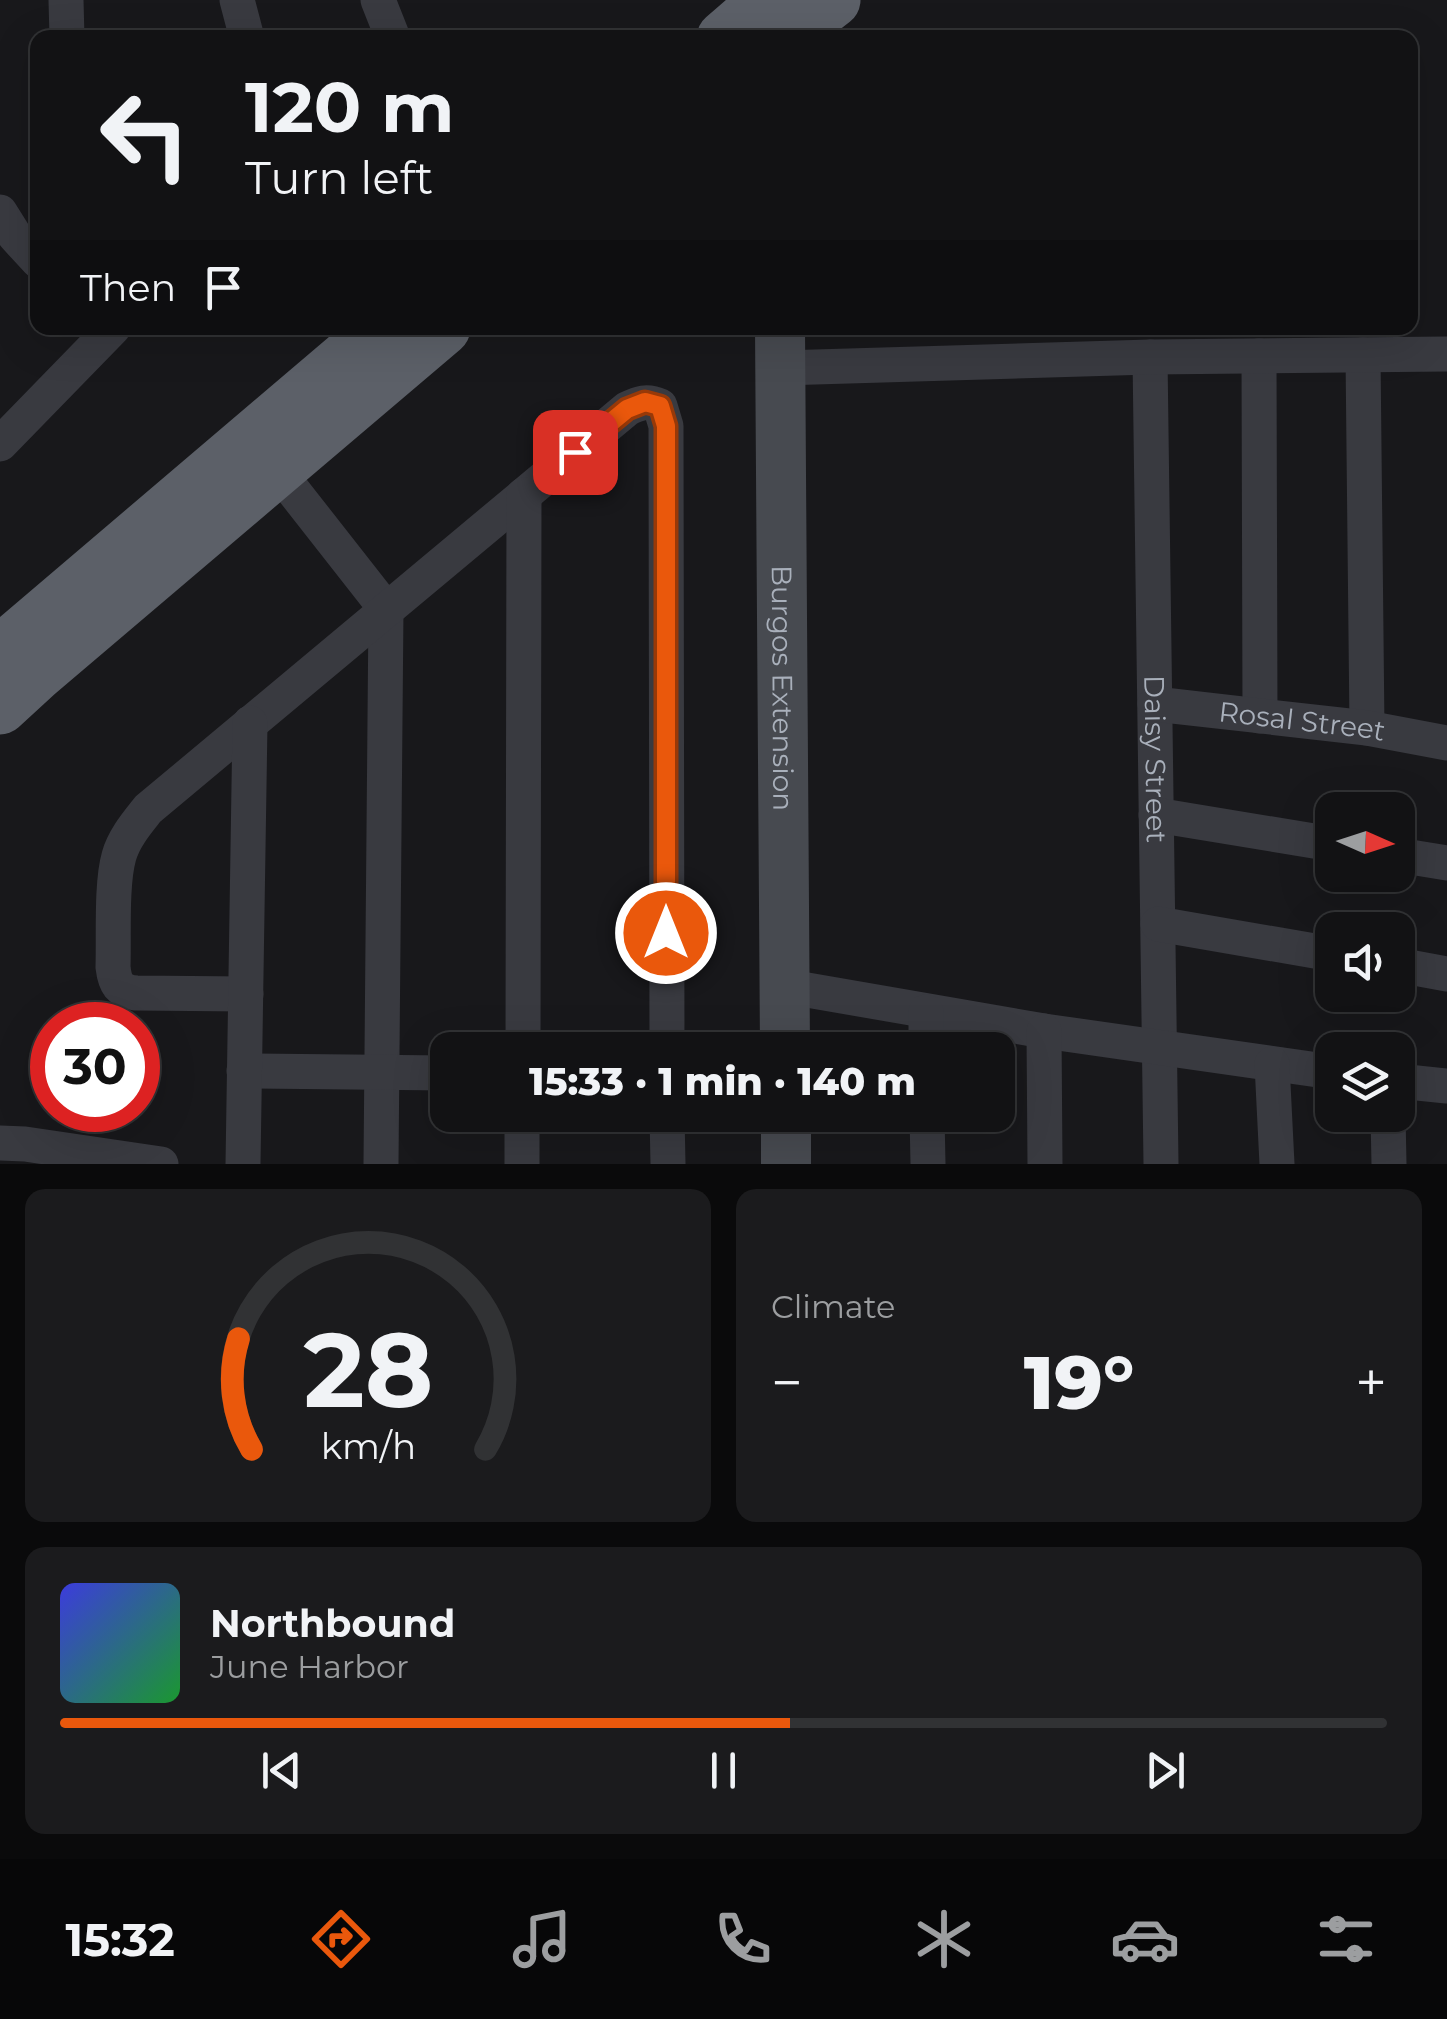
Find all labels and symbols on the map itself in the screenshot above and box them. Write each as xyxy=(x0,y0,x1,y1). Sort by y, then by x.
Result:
pin xyxy=(533,410,618,495)
street label: Burgos Extension xyxy=(765,565,800,811)
street label: Daisy Street xyxy=(1137,675,1174,843)
street label: Rosal Street xyxy=(1217,694,1388,748)
north arrow xyxy=(1315,792,1415,892)
position arrow xyxy=(614,881,718,985)
speed limit sign: 30 xyxy=(30,1002,160,1132)

